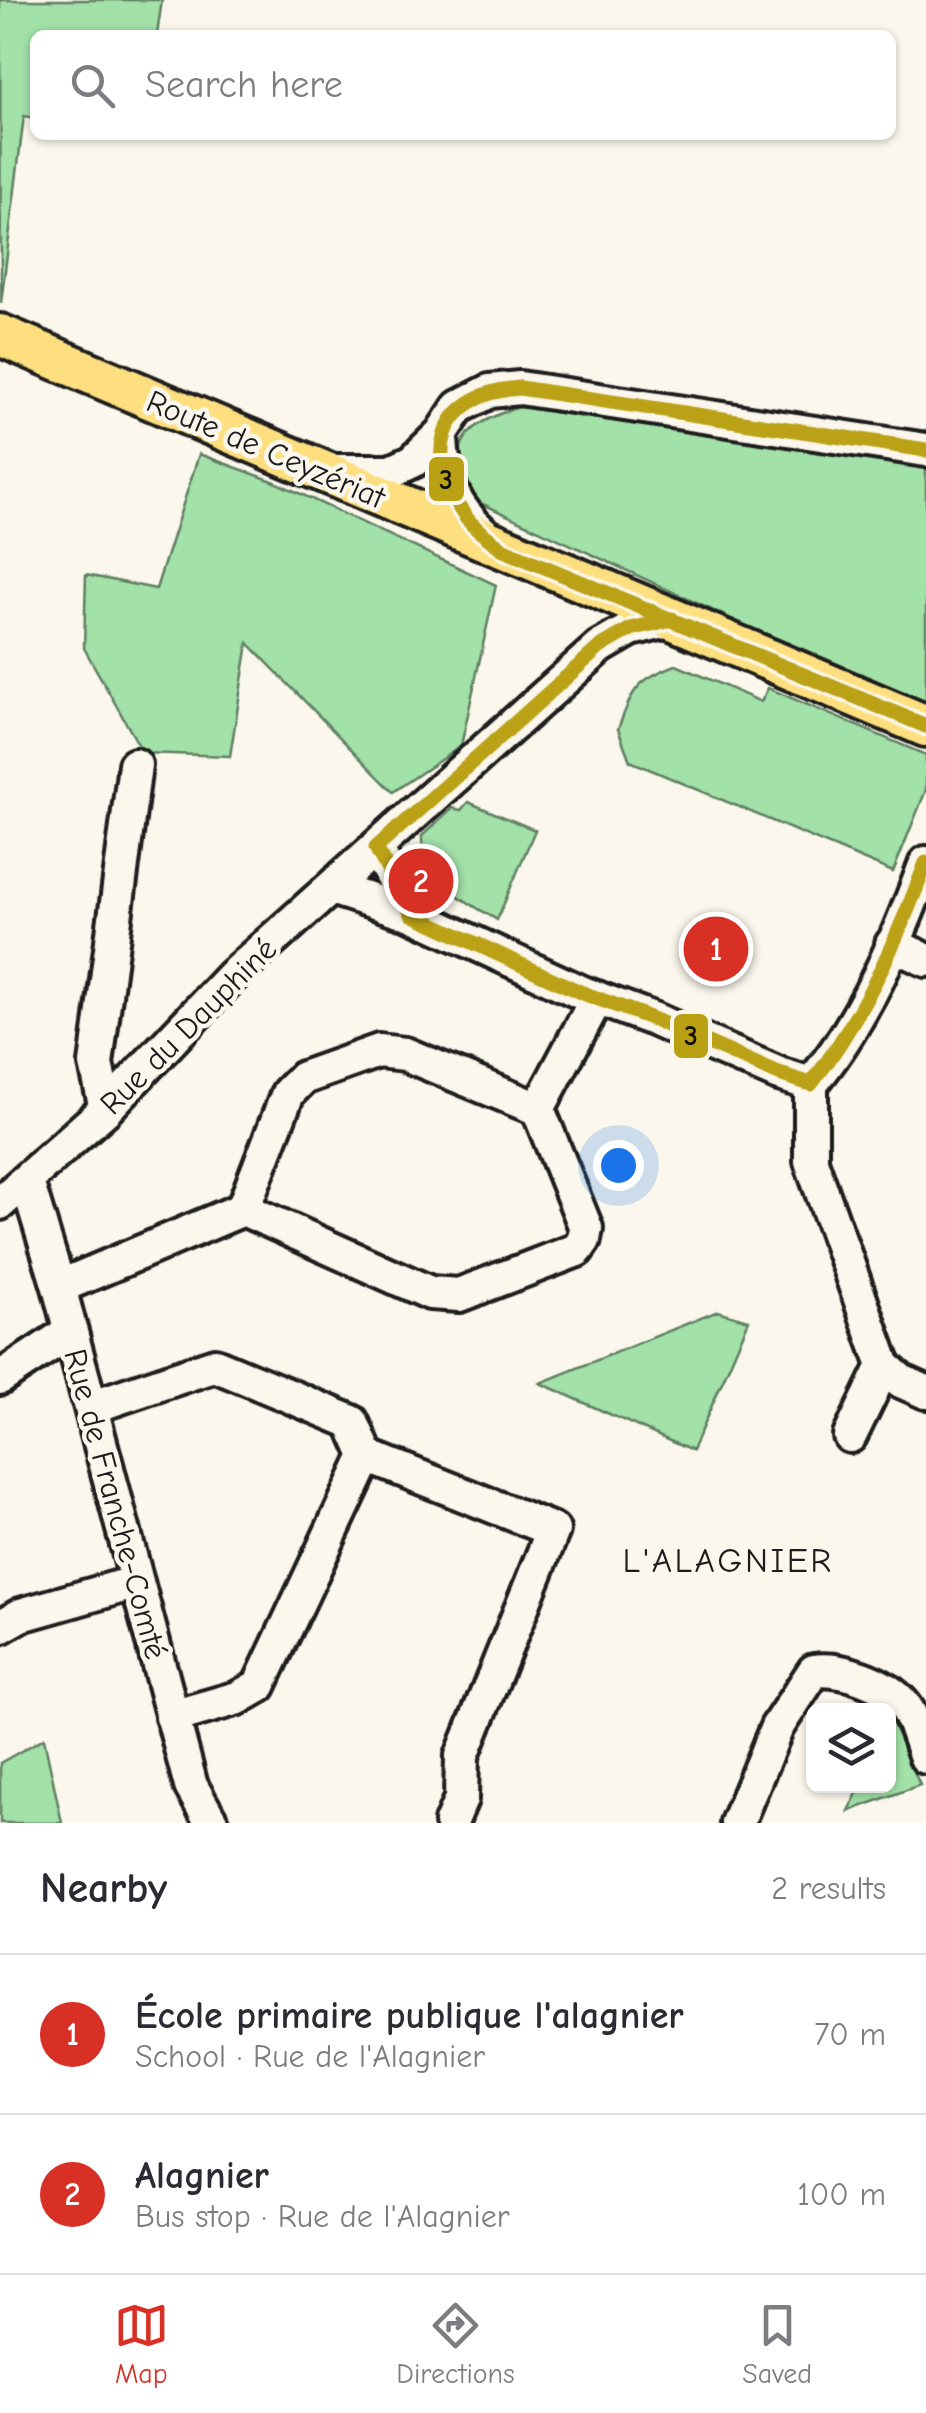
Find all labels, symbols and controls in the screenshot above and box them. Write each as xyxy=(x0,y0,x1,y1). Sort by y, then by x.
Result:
search box xyxy=(30,30,896,140)
icon: search xyxy=(65,58,120,113)
text: Search here xyxy=(145,63,343,107)
street label: Route de Ceyzériat xyxy=(141,383,391,517)
line badge: 3 xyxy=(427,455,466,503)
text: 3 xyxy=(439,464,453,496)
pin: 2 xyxy=(388,844,454,918)
pin: 1 xyxy=(684,912,748,986)
street label: Rue du Dauphiné xyxy=(92,930,284,1122)
line badge: 3 xyxy=(672,1012,710,1060)
text: 3 xyxy=(684,1020,698,1052)
your location xyxy=(593,1140,644,1191)
street label: Rue de Franche-Comté xyxy=(56,1345,175,1663)
district label: L'ALAGNIER xyxy=(622,1540,834,1581)
map controls xyxy=(806,1703,896,1793)
button: layers xyxy=(806,1703,896,1793)
text: Nearby xyxy=(40,1864,167,1913)
text: 2 results xyxy=(771,1870,886,1907)
text: École primaire publique l'alagnier xyxy=(135,1994,684,2038)
text: 1 xyxy=(66,2016,79,2053)
text: 70 m xyxy=(814,2016,886,2053)
text: School · Rue de l'Alagnier xyxy=(135,2038,485,2075)
text: Alagnier xyxy=(135,2154,269,2198)
text: 2 xyxy=(65,2176,80,2213)
text: 100 m xyxy=(797,2176,886,2213)
text: Bus stop · Rue de l'Alagnier xyxy=(135,2198,510,2235)
tab: Map xyxy=(114,2298,169,2390)
tab: Directions xyxy=(396,2298,515,2390)
tab: Saved xyxy=(742,2298,812,2390)

